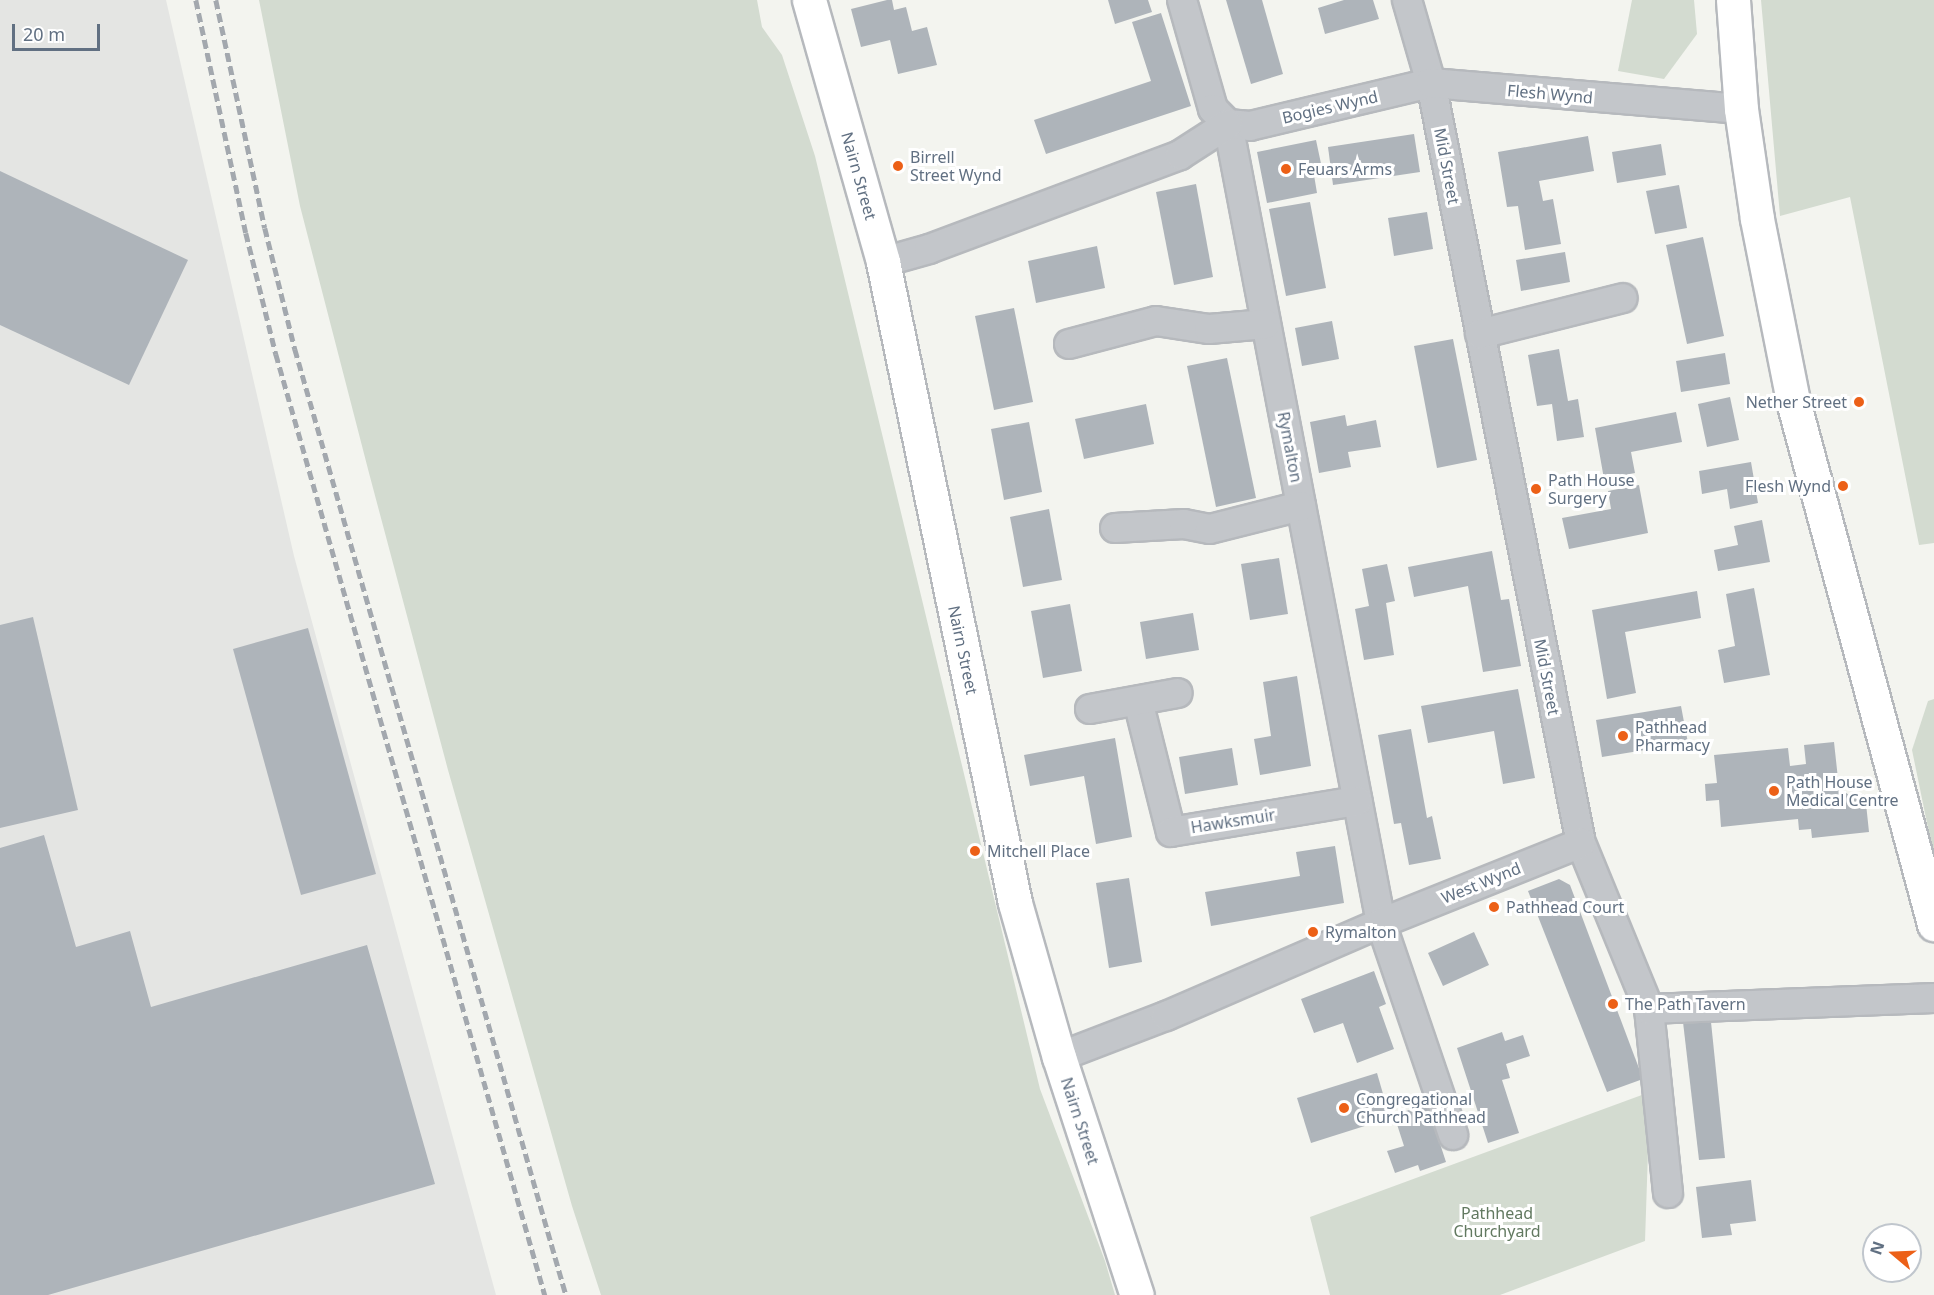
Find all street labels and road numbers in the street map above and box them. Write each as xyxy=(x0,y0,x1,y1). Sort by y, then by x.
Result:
street label: Flesh Wynd xyxy=(1506,81,1594,107)
street label: Bogies Wynd xyxy=(1280,87,1380,127)
street label: Mid Street xyxy=(1430,126,1464,206)
street label: Nairn Street xyxy=(837,130,881,222)
street label: Rymalton xyxy=(1274,410,1306,484)
street label: Nairn Street xyxy=(944,604,982,696)
street label: Mid Street xyxy=(1530,637,1564,717)
street label: Hawksmuir xyxy=(1189,805,1277,837)
street label: West Wynd xyxy=(1438,858,1524,908)
street label: Nairn Street xyxy=(1057,1075,1103,1167)

